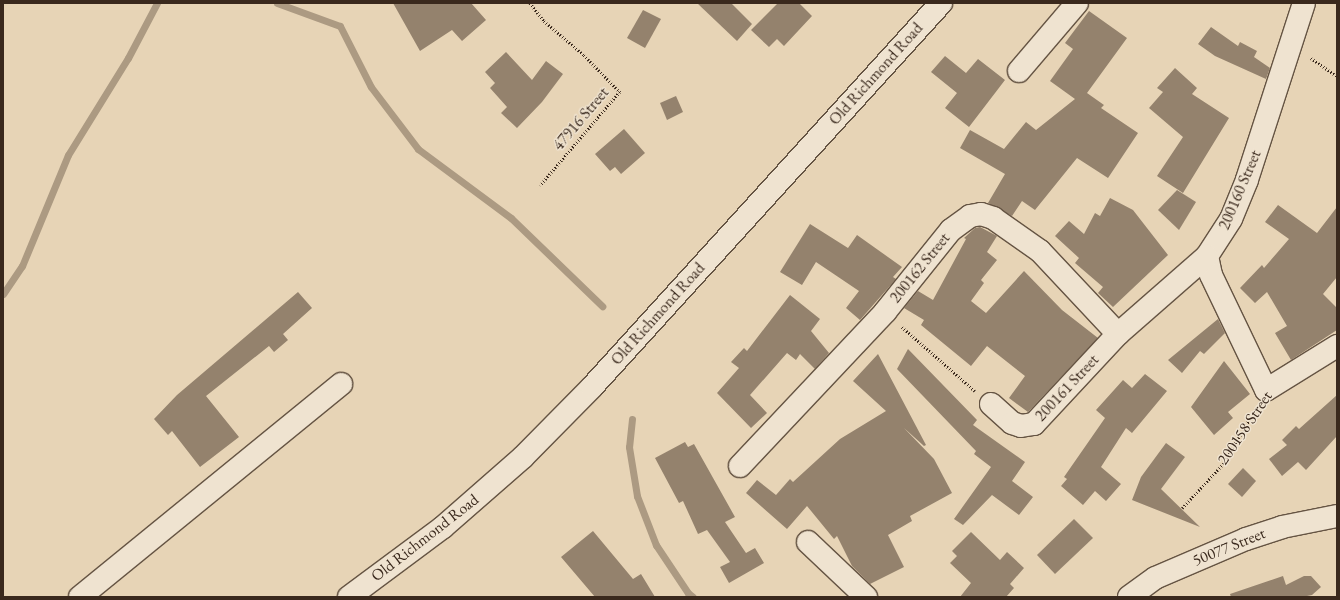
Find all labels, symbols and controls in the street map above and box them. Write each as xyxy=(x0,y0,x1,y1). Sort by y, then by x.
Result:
street label: Old Richmond Road xyxy=(825,19,927,129)
street label: 47916 Street xyxy=(549,83,613,155)
street label: 200160 Street xyxy=(1215,147,1265,233)
street label: 200162 Street xyxy=(886,229,954,307)
street label: Old Richmond Road xyxy=(607,259,709,369)
street label: 200161 Street xyxy=(1031,351,1103,425)
street label: 200158 Street xyxy=(1213,388,1277,468)
street label: Old Richmond Road xyxy=(367,490,483,586)
street label: 50077 Street xyxy=(1190,524,1268,570)

